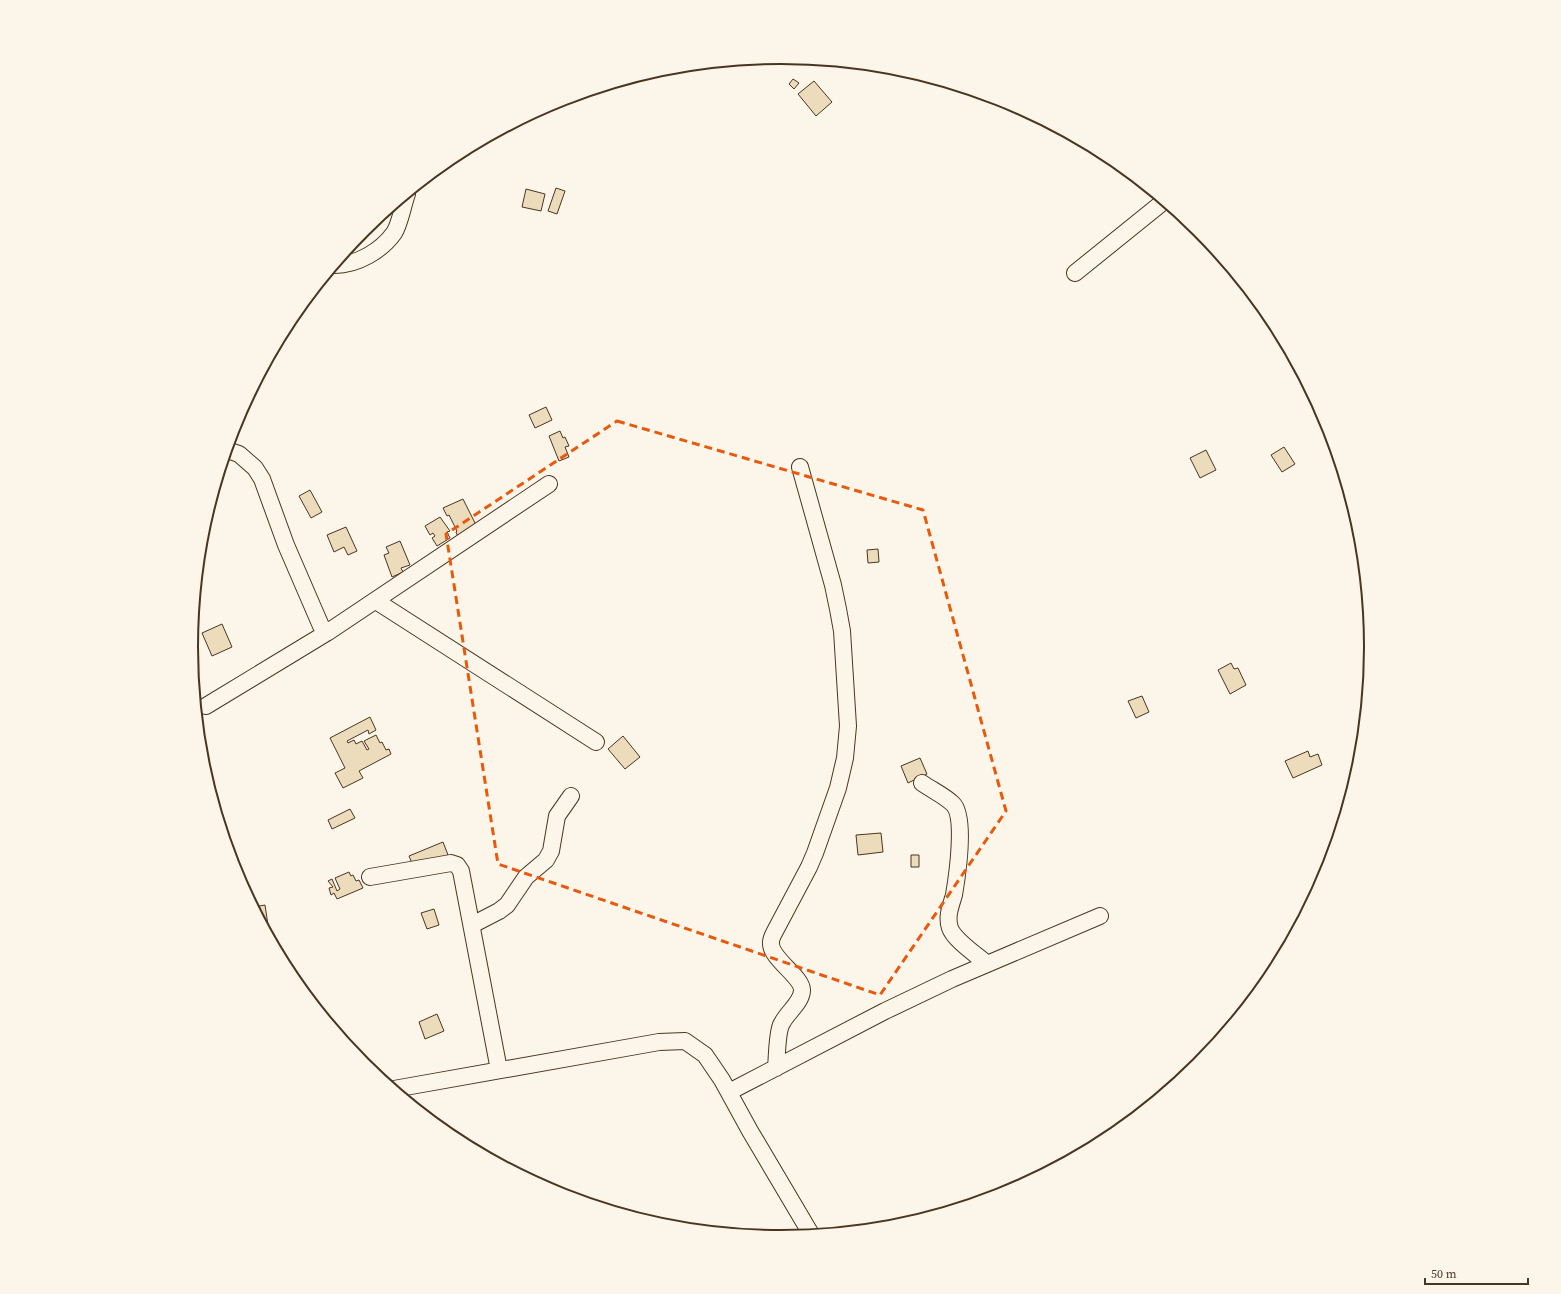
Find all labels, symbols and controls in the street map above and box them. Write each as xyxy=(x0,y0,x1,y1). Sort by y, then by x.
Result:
scale bar xyxy=(1425,1260,1528,1286)
text: 50 m xyxy=(1431,1266,1457,1282)

